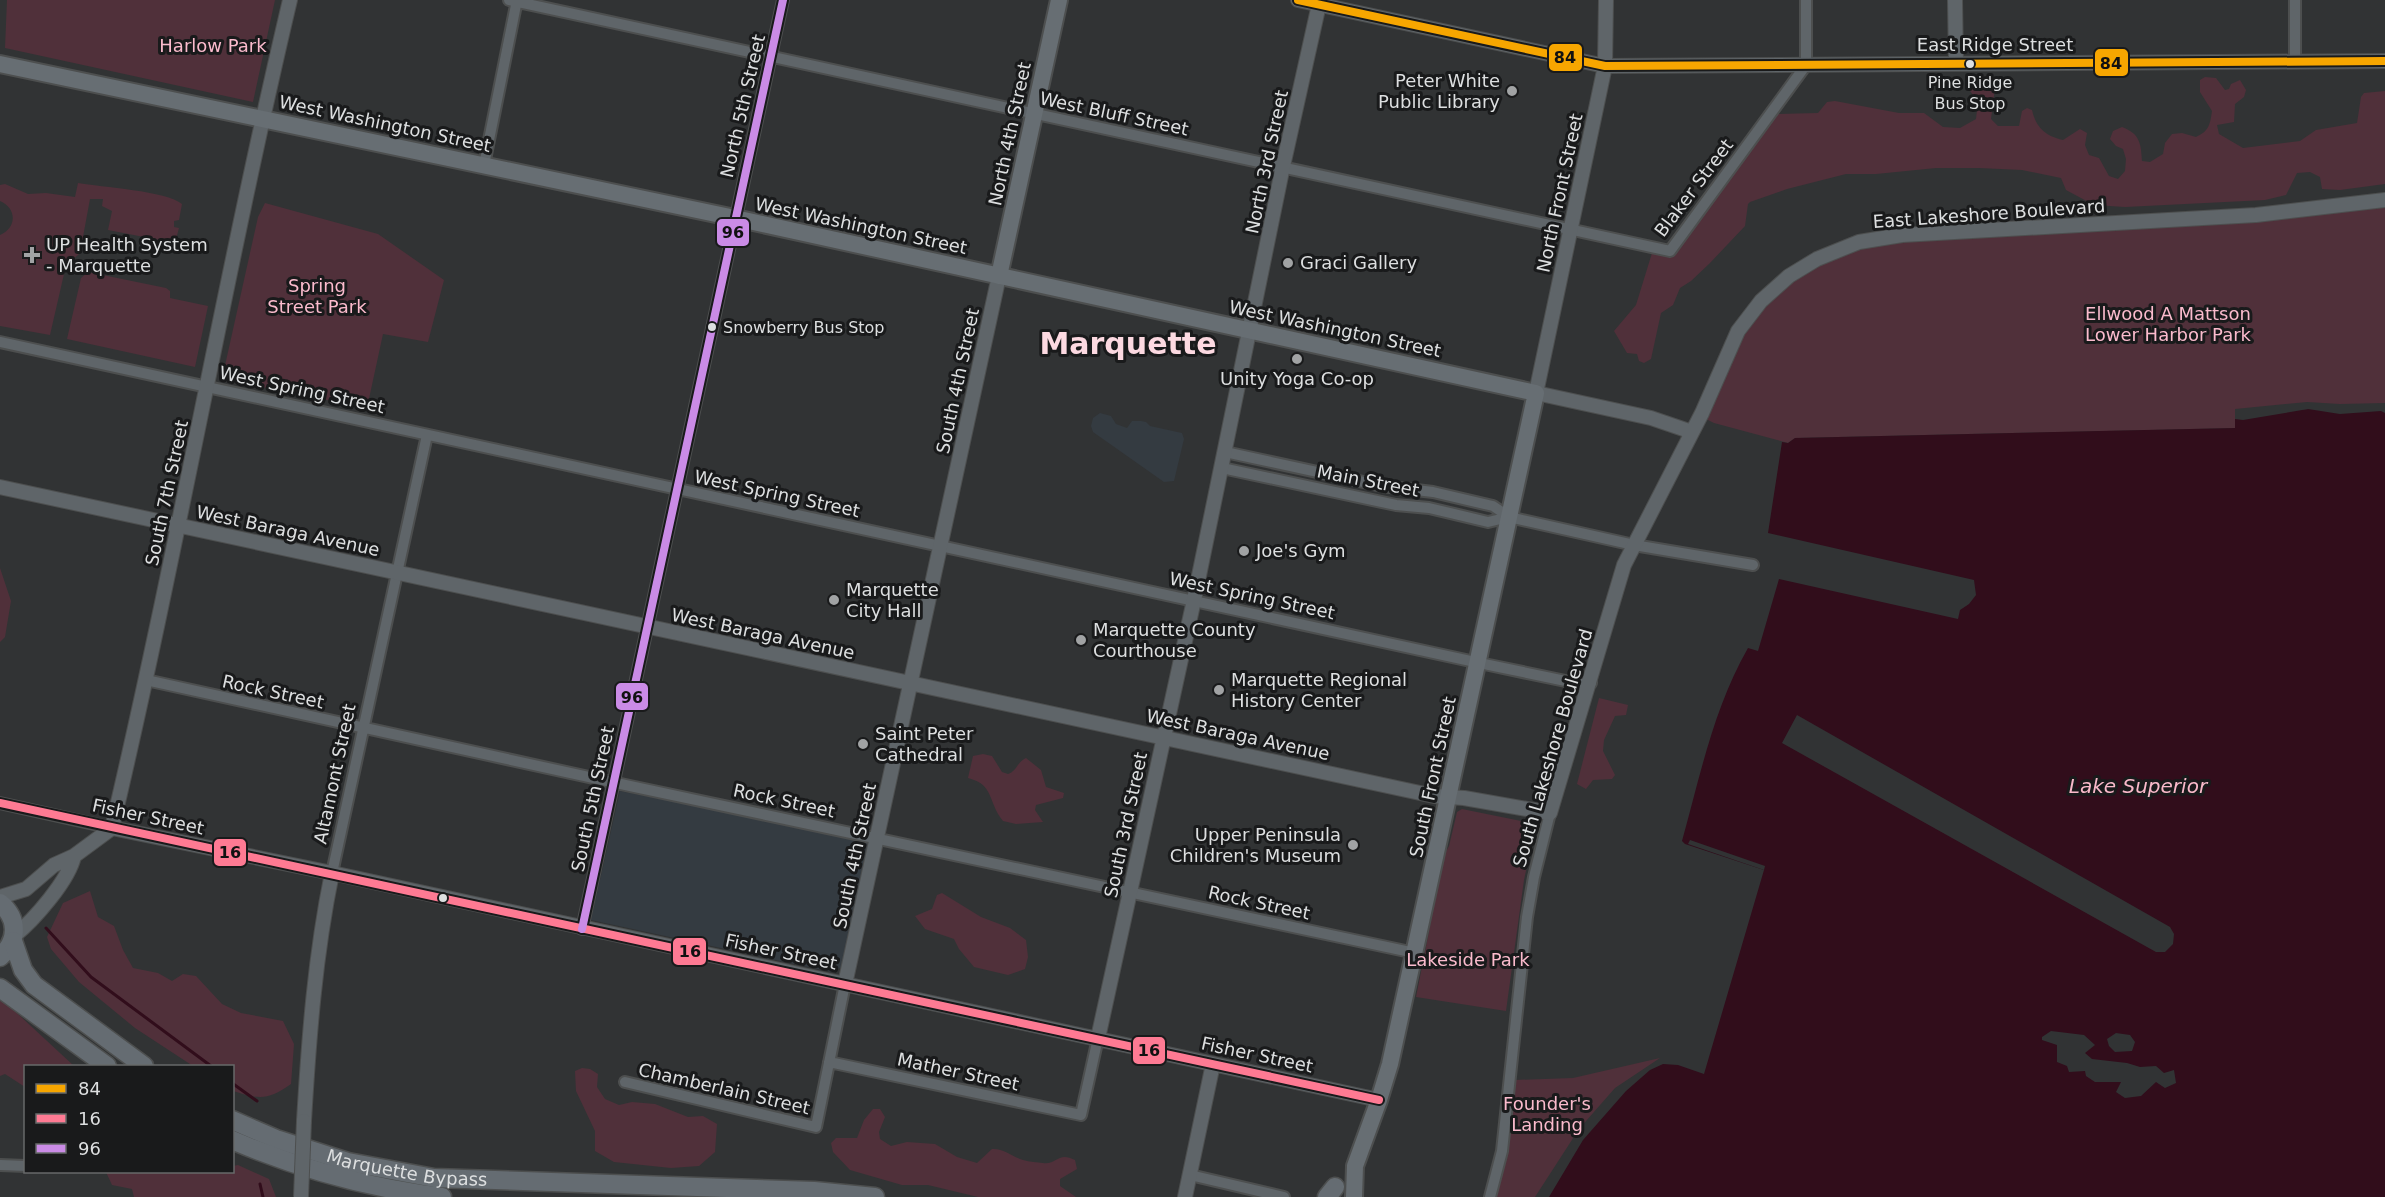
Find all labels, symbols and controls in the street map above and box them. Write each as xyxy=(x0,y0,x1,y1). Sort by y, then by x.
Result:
street label: North 5th Street xyxy=(716,32,769,180)
street label: East Ridge Street xyxy=(1917,34,2073,55)
park label: Harlow Park xyxy=(159,35,267,56)
line badge: 84 xyxy=(1548,43,1583,72)
text: 84 xyxy=(1554,48,1576,67)
line badge: 84 xyxy=(2094,48,2129,77)
text: 84 xyxy=(2100,54,2122,73)
marker: Pine Ridge Bus Stop xyxy=(1964,58,1976,70)
street label: North 4th Street xyxy=(984,60,1035,208)
place label: Peter White Public Library xyxy=(1378,70,1500,112)
place label: Pine Ridge Bus Stop xyxy=(1928,73,2012,113)
marker: Peter White Public Library xyxy=(1505,84,1519,98)
street label: West Bluff Street xyxy=(1038,87,1190,140)
street label: North 3rd Street xyxy=(1241,88,1292,236)
street label: West Washington Street xyxy=(277,91,493,156)
street label: North Front Street xyxy=(1532,111,1587,274)
street label: Blaker Street xyxy=(1650,135,1737,241)
street label: West Washington Street xyxy=(753,193,969,258)
street label: East Lakeshore Boulevard xyxy=(1872,195,2106,232)
line badge: 96 xyxy=(716,218,750,247)
text: 96 xyxy=(722,223,744,242)
place label: UP Health System - Marquette xyxy=(46,234,208,276)
marker: UP Health System - Marquette xyxy=(23,246,41,264)
place label: Graci Gallery xyxy=(1300,252,1417,273)
marker: Graci Gallery xyxy=(1281,256,1295,270)
park label: Spring Street Park xyxy=(267,275,367,317)
street label: West Washington Street xyxy=(1227,296,1443,361)
park label: Ellwood A Mattson Lower Harbor Park xyxy=(2085,303,2252,345)
street label: South 4th Street xyxy=(932,306,983,456)
place label: Snowberry Bus Stop xyxy=(723,318,885,337)
marker: Snowberry Bus Stop xyxy=(706,321,718,333)
district label: Marquette xyxy=(1039,326,1217,361)
marker: Unity Yoga Co-op xyxy=(1290,352,1304,366)
street label: West Spring Street xyxy=(218,362,387,417)
place label: Unity Yoga Co-op xyxy=(1220,368,1374,389)
street label: South 7th Street xyxy=(141,418,192,568)
street label: Main Street xyxy=(1315,460,1421,501)
street label: West Spring Street xyxy=(693,466,862,521)
street label: West Baraga Avenue xyxy=(195,501,382,560)
place label: Joe's Gym xyxy=(1255,540,1346,561)
marker: Joe's Gym xyxy=(1237,544,1251,558)
street label: West Spring Street xyxy=(1168,568,1337,623)
place label: Marquette City Hall xyxy=(846,579,939,621)
marker: Marquette City Hall xyxy=(827,593,841,607)
street label: West Baraga Avenue xyxy=(670,604,857,663)
place label: Marquette County Courthouse xyxy=(1093,619,1256,661)
street label: South Lakeshore Boulevard xyxy=(1508,626,1597,869)
marker: Marquette County Courthouse xyxy=(1074,633,1088,647)
place label: Marquette Regional History Center xyxy=(1231,669,1407,711)
street label: Rock Street xyxy=(220,670,326,713)
line badge: 96 xyxy=(615,682,649,711)
marker: Marquette Regional History Center xyxy=(1212,683,1226,697)
text: 96 xyxy=(621,688,643,707)
street label: South Front Street xyxy=(1405,695,1460,859)
street label: Altamont Street xyxy=(309,702,360,846)
street label: West Baraga Avenue xyxy=(1145,705,1332,764)
place label: Saint Peter Cathedral xyxy=(875,723,974,765)
street label: South 5th Street xyxy=(567,724,618,874)
marker: Saint Peter Cathedral xyxy=(856,737,870,751)
street label: South 3rd Street xyxy=(1100,750,1151,900)
water label: Lake Superior xyxy=(2069,774,2209,798)
street label: Rock Street xyxy=(731,779,837,822)
street label: South 4th Street xyxy=(829,781,880,931)
street label: Fisher Street xyxy=(90,794,206,839)
place label: Upper Peninsula Children's Museum xyxy=(1170,824,1341,866)
line badge: 16 xyxy=(213,838,247,867)
marker: Upper Peninsula Children's Museum xyxy=(1346,838,1360,852)
text: 16 xyxy=(219,843,241,862)
street label: Rock Street xyxy=(1206,881,1312,924)
unlabelled marker xyxy=(437,892,449,904)
street label: Fisher Street xyxy=(723,929,839,974)
line badge: 16 xyxy=(672,937,707,966)
text: 16 xyxy=(679,942,701,961)
park label: Lakeside Park xyxy=(1406,949,1530,970)
street label: Fisher Street xyxy=(1199,1032,1315,1077)
line badge: 16 xyxy=(1132,1036,1166,1065)
text: 16 xyxy=(1138,1041,1160,1060)
street label: Mather Street xyxy=(895,1048,1021,1095)
street label: Chamberlain Street xyxy=(636,1059,812,1118)
legend xyxy=(24,1065,234,1173)
text: 84 xyxy=(78,1078,101,1099)
park label: Founder's Landing xyxy=(1503,1093,1591,1135)
text: 16 xyxy=(78,1108,101,1129)
text: 96 xyxy=(78,1138,101,1159)
street label: Marquette Bypass xyxy=(324,1145,488,1190)

